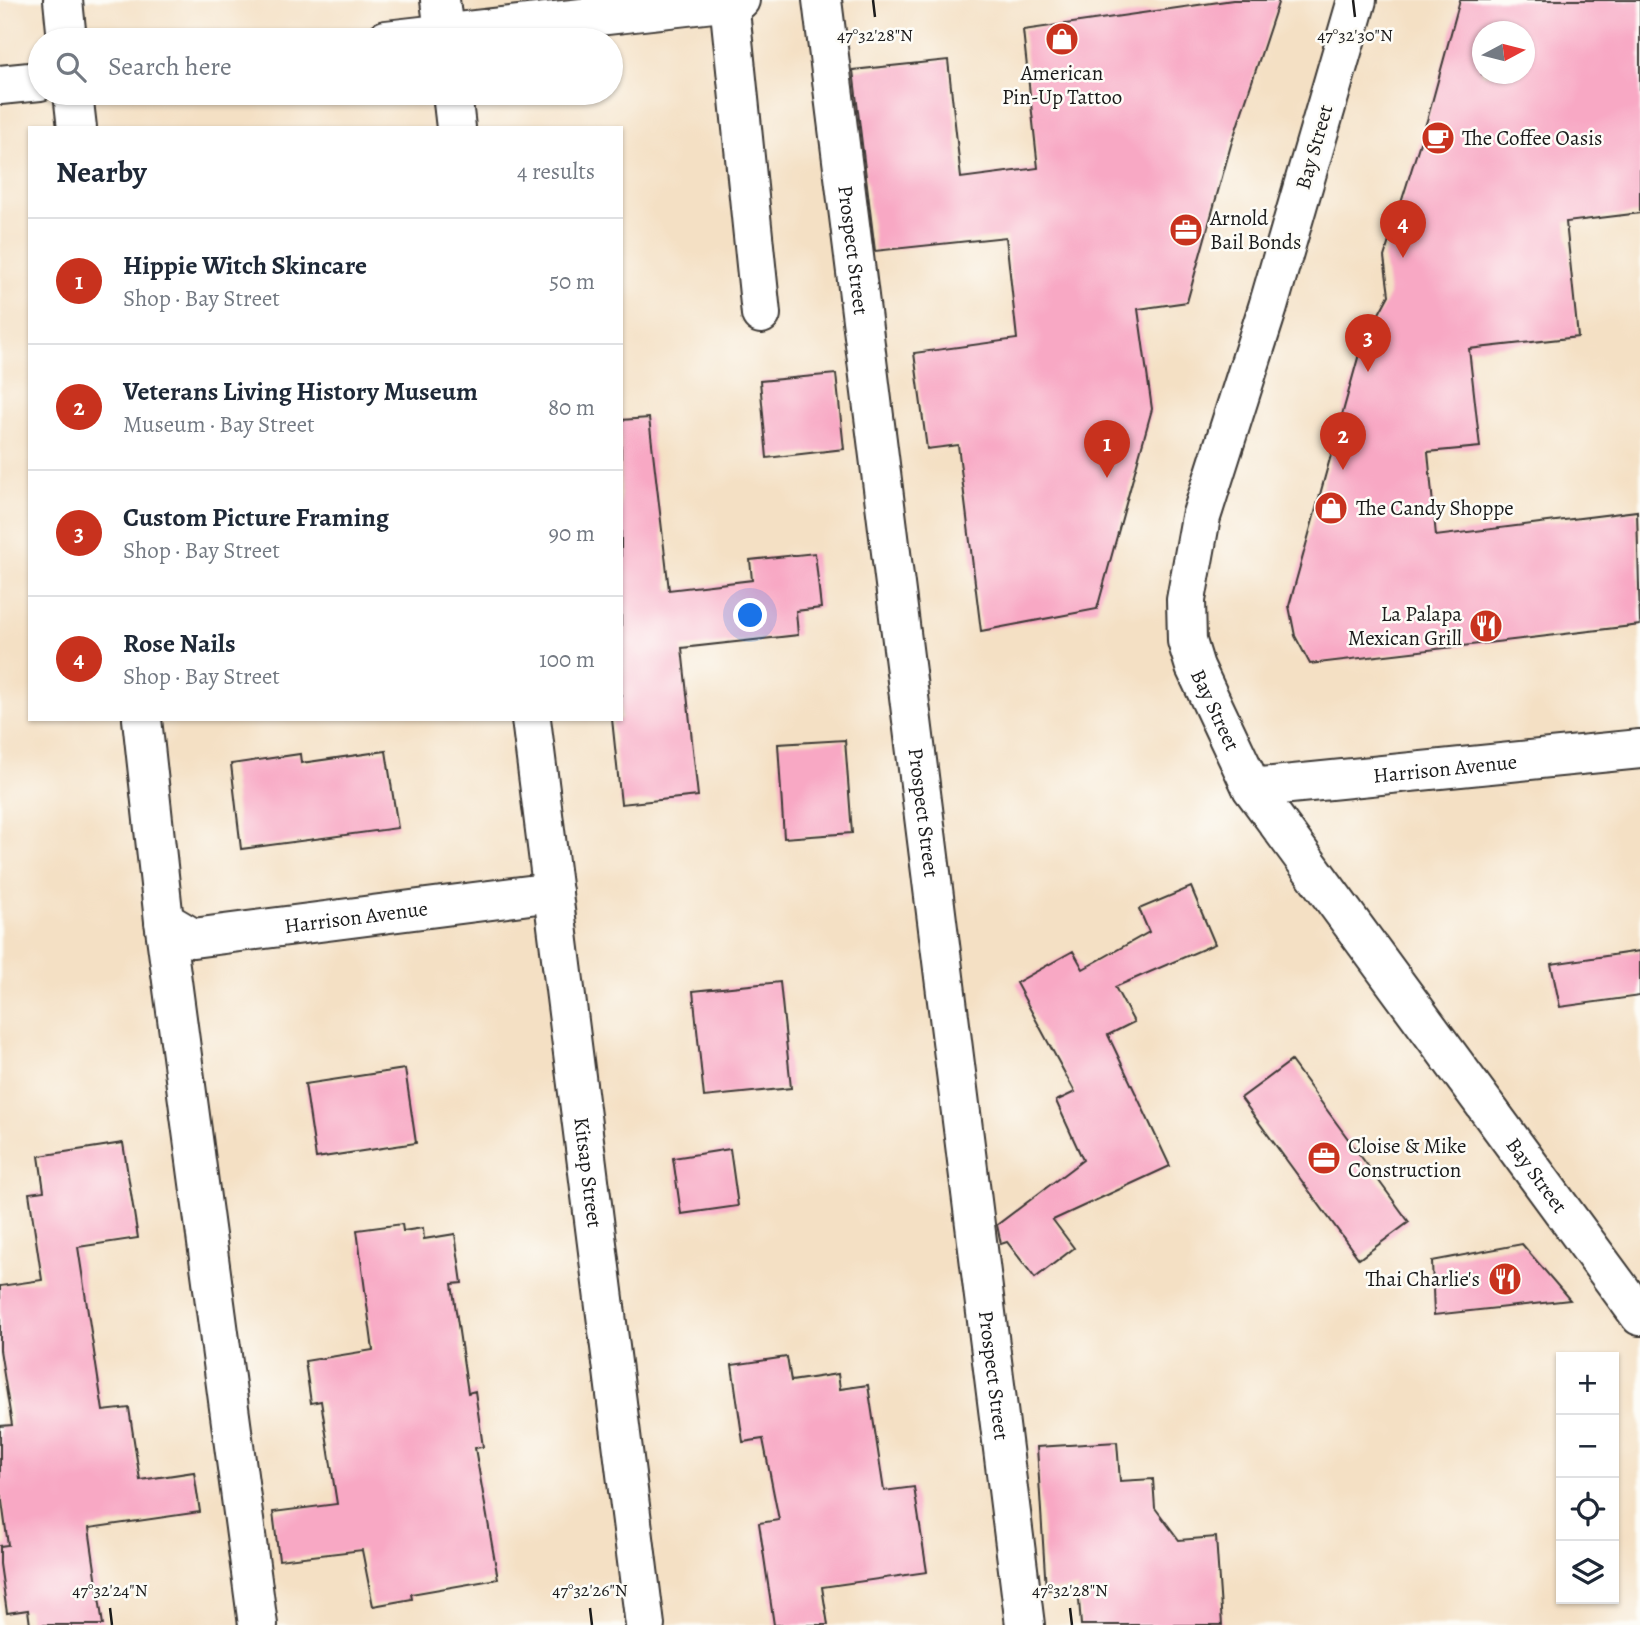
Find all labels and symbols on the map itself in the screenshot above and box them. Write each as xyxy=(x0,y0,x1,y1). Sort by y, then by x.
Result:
shop icon: American Pin-Up Tattoo xyxy=(1043,20,1081,58)
north arrow xyxy=(1472,21,1535,84)
text: 47°32'28"N xyxy=(837,23,913,47)
text: 47°32'30"N xyxy=(1317,23,1393,47)
place label: American Pin-Up Tattoo xyxy=(1002,59,1122,111)
street label: Bay Street xyxy=(1289,101,1339,193)
cafe icon: The Coffee Oasis xyxy=(1419,119,1457,157)
place label: The Coffee Oasis xyxy=(1462,124,1603,152)
street label: Prospect Street xyxy=(831,184,875,317)
pin: 4 xyxy=(1380,200,1426,258)
place label: Arnold Bail Bonds xyxy=(1209,204,1302,256)
office icon: Arnold Bail Bonds xyxy=(1167,211,1205,249)
pin: 3 xyxy=(1345,314,1391,372)
pin: 2 xyxy=(1320,412,1366,470)
pin: 1 xyxy=(1084,420,1130,478)
shop icon: The Candy Shoppe xyxy=(1312,489,1350,527)
place label: The Candy Shoppe xyxy=(1356,494,1514,522)
your location xyxy=(733,598,767,632)
place label: La Palapa Mexican Grill xyxy=(1348,600,1462,652)
restaurant icon: La Palapa Mexican Grill xyxy=(1467,607,1505,645)
street label: Bay Street xyxy=(1184,664,1246,755)
street label: Prospect Street xyxy=(902,746,946,879)
street label: Harrison Avenue xyxy=(1372,747,1518,790)
street label: Harrison Avenue xyxy=(283,894,429,940)
street label: Kitsap Street xyxy=(567,1115,609,1229)
place label: Cloise & Mike Construction xyxy=(1348,1132,1466,1184)
street label: Bay Street xyxy=(1500,1132,1574,1219)
office icon: Cloise & Mike Construction xyxy=(1305,1139,1343,1177)
restaurant icon: Thai Charlie's xyxy=(1486,1260,1524,1298)
place label: Thai Charlie's xyxy=(1366,1265,1480,1293)
street label: Prospect Street xyxy=(972,1309,1016,1442)
text: 47°32'24"N xyxy=(72,1578,148,1602)
text: 47°32'26"N xyxy=(552,1578,628,1602)
text: 47°32'28"N xyxy=(1032,1578,1108,1602)

